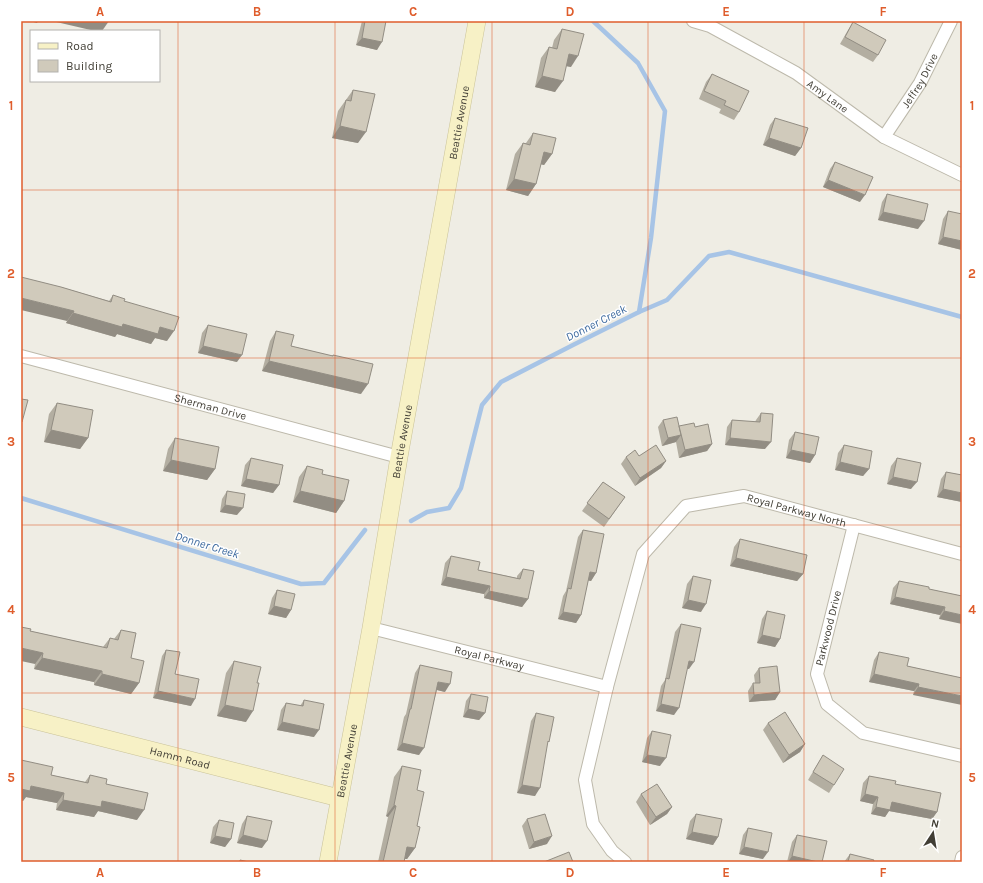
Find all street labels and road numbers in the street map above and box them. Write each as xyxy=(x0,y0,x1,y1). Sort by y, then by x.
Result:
street label: Jeffrey Drive xyxy=(899,51,941,110)
street label: Amy Lane xyxy=(804,77,851,116)
street label: Beattie Avenue xyxy=(446,84,472,160)
street label: Sherman Drive xyxy=(173,391,248,423)
street label: Beattie Avenue xyxy=(390,403,415,479)
street label: Royal Parkway North xyxy=(746,491,848,530)
street label: Parkwood Drive xyxy=(813,589,844,667)
street label: Royal Parkway xyxy=(453,643,525,673)
street label: Beattie Avenue xyxy=(334,723,360,799)
street label: Hamm Road xyxy=(148,744,211,772)

